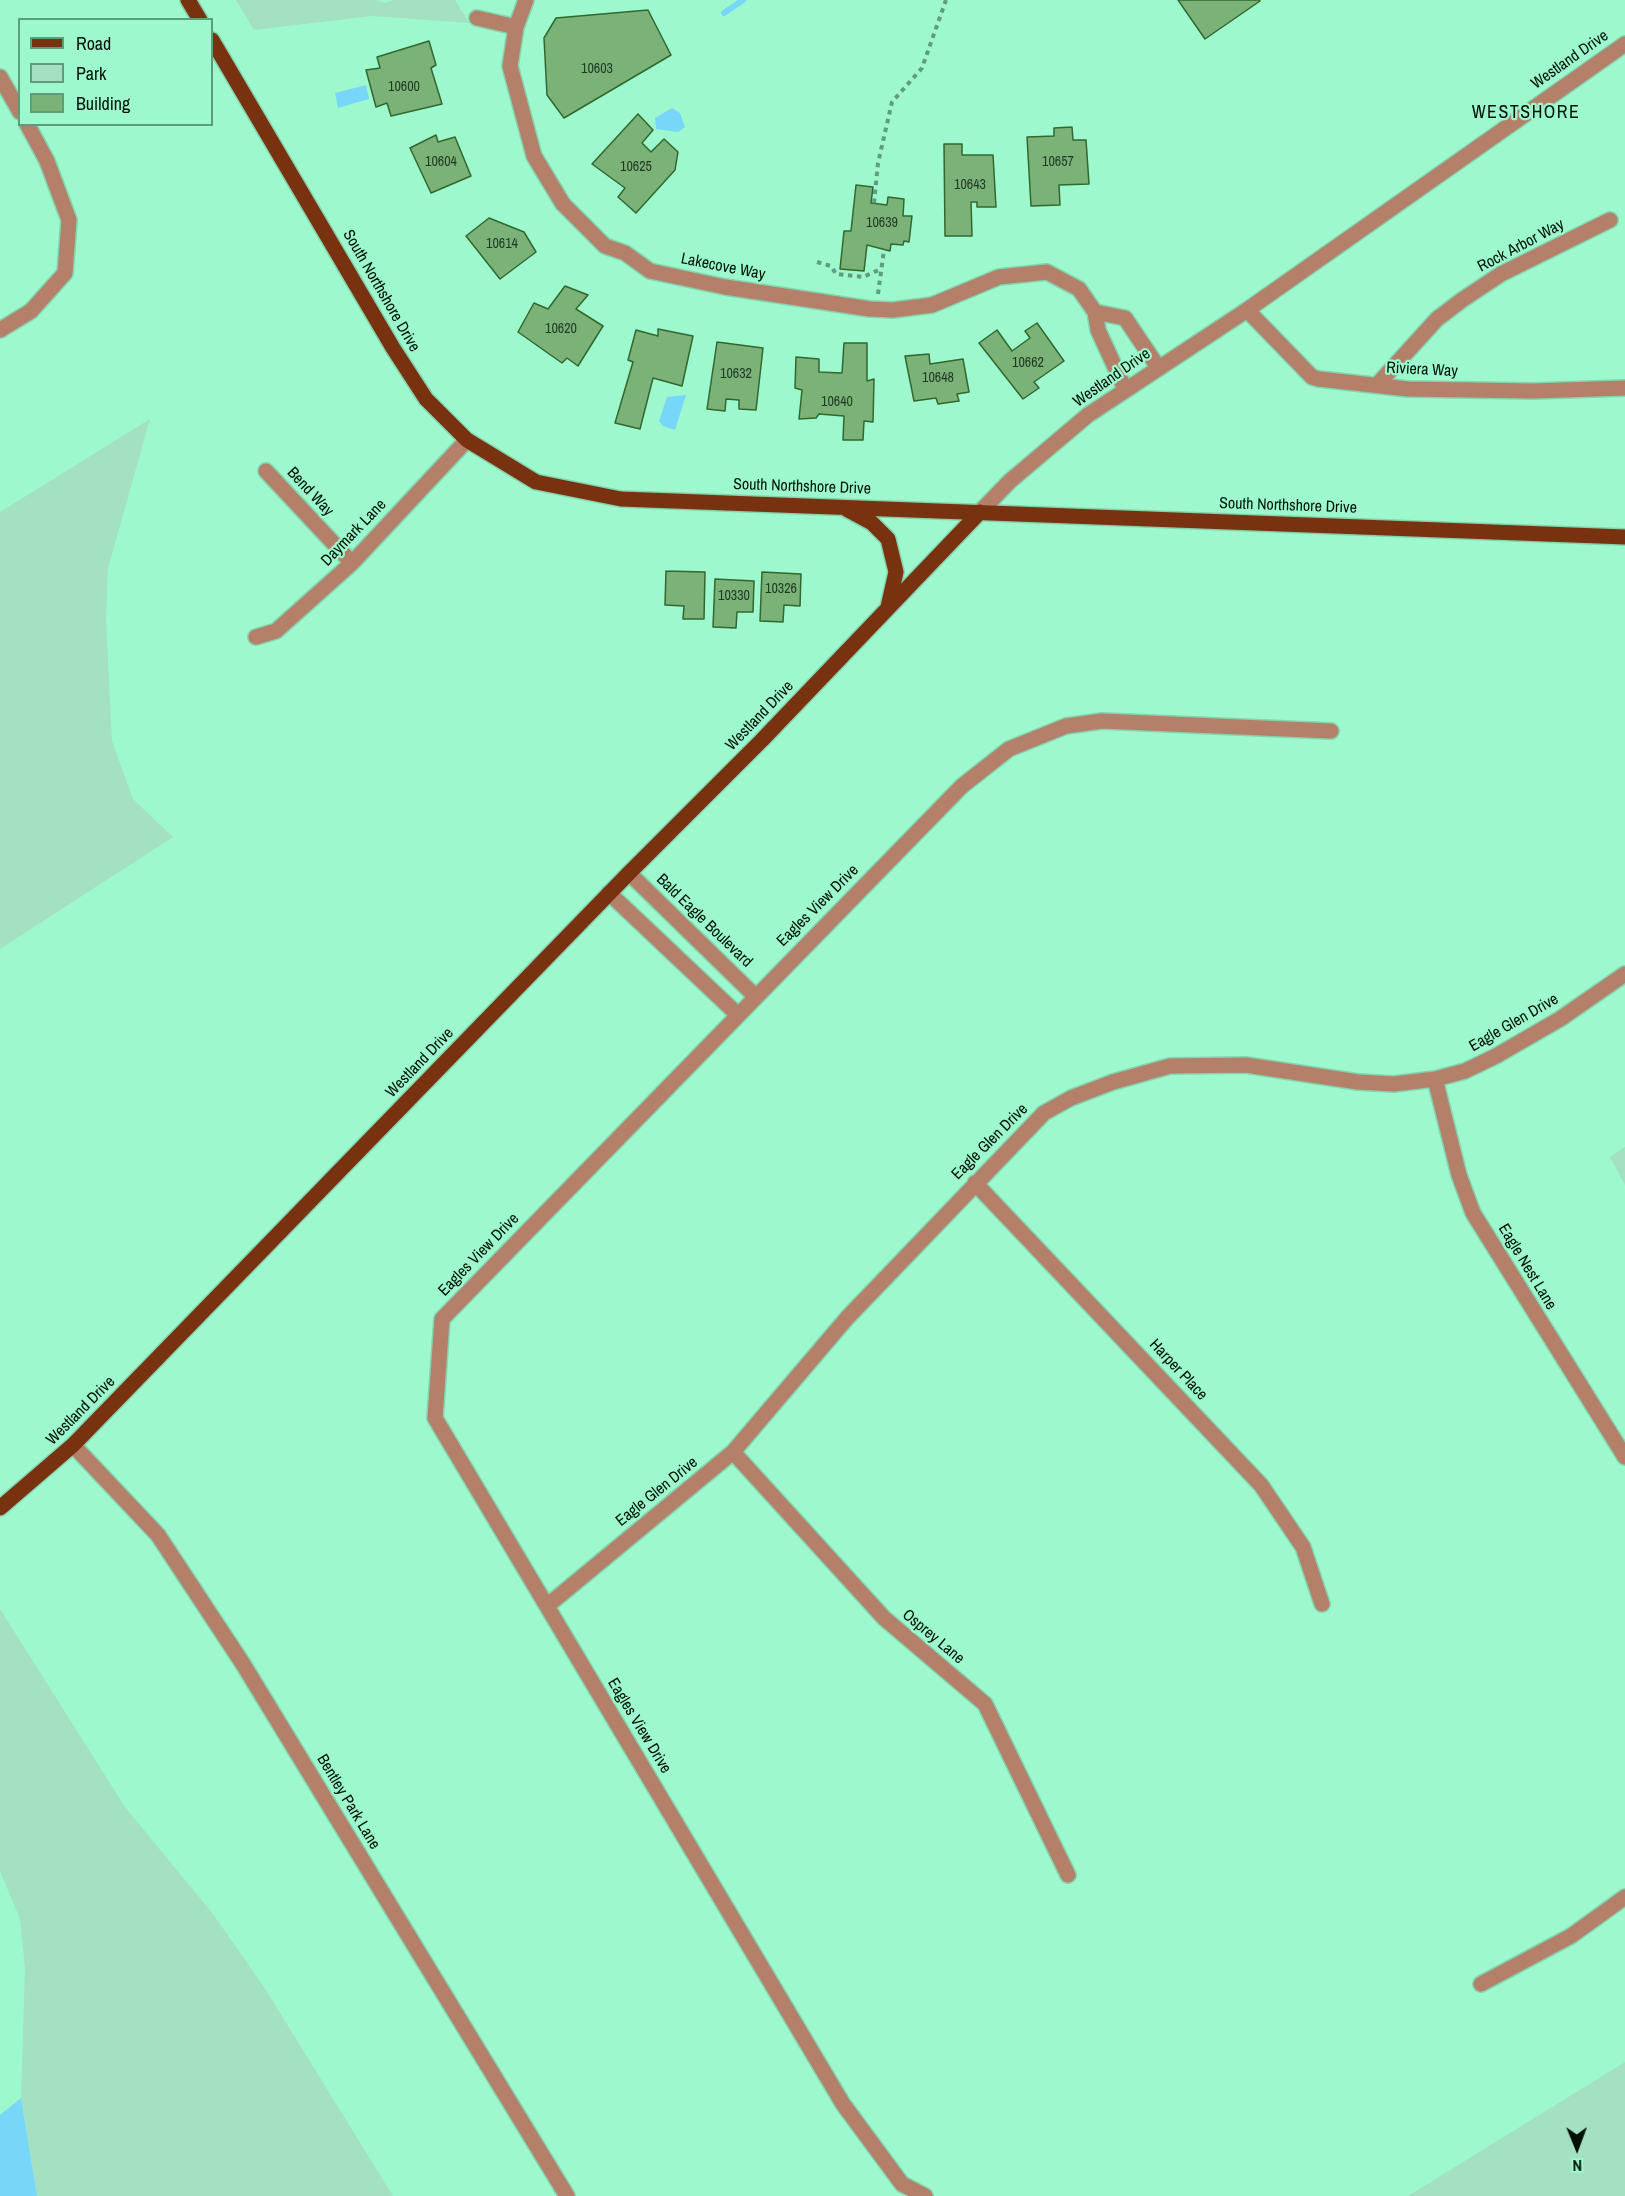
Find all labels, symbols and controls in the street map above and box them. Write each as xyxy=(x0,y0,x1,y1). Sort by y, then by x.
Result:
legend xyxy=(18,18,213,126)
street label: Westland Drive xyxy=(1528,26,1612,94)
text: Road xyxy=(76,31,111,56)
text: Park xyxy=(76,61,106,86)
house number: 10603 xyxy=(581,61,613,77)
house number: 10600 xyxy=(388,79,420,95)
text: Building xyxy=(76,91,130,116)
district label: WESTSHORE xyxy=(1472,102,1580,124)
house number: 10604 xyxy=(425,154,457,170)
house number: 10657 xyxy=(1042,154,1074,170)
house number: 10625 xyxy=(620,159,652,175)
house number: 10643 xyxy=(954,177,986,193)
house number: 10639 xyxy=(866,215,898,231)
street label: Rock Arbor Way xyxy=(1475,215,1567,277)
street label: South Northshore Drive xyxy=(338,227,424,355)
house number: 10614 xyxy=(486,236,518,252)
street label: Lakecove Way xyxy=(679,249,767,285)
house number: 10620 xyxy=(545,321,577,337)
street label: Westland Drive xyxy=(1070,344,1154,412)
house number: 10662 xyxy=(1012,355,1044,371)
street label: Riviera Way xyxy=(1386,359,1458,381)
house number: 10632 xyxy=(720,366,752,382)
house number: 10648 xyxy=(922,370,954,386)
house number: 10640 xyxy=(821,394,853,410)
street label: Bend Way xyxy=(283,463,337,521)
street label: South Northshore Drive xyxy=(733,475,871,499)
street label: South Northshore Drive xyxy=(1219,494,1357,518)
street label: Daymark Lane xyxy=(317,496,391,570)
house number: 10326 xyxy=(765,581,797,597)
house number: 10330 xyxy=(718,588,750,604)
street label: Westland Drive xyxy=(722,677,798,755)
street label: Eagles View Drive xyxy=(773,861,863,951)
street label: Bald Eagle Boulevard xyxy=(652,870,756,972)
street label: Eagle Glen Drive xyxy=(1466,990,1562,1056)
street label: Westland Drive xyxy=(382,1024,458,1102)
street label: Eagle Glen Drive xyxy=(948,1100,1032,1184)
street label: Eagles View Drive xyxy=(435,1210,523,1300)
street label: Eagle Nest Lane xyxy=(1494,1220,1560,1314)
street label: Harper Place xyxy=(1145,1335,1211,1405)
street label: Westland Drive xyxy=(43,1373,119,1449)
street label: Eagle Glen Drive xyxy=(612,1453,702,1531)
street label: Osprey Lane xyxy=(898,1606,968,1668)
street label: Eagles View Drive xyxy=(603,1675,675,1777)
street label: Bentley Park Lane xyxy=(312,1751,384,1853)
north arrow xyxy=(1547,2118,1607,2178)
text: N xyxy=(1572,2155,1582,2177)

